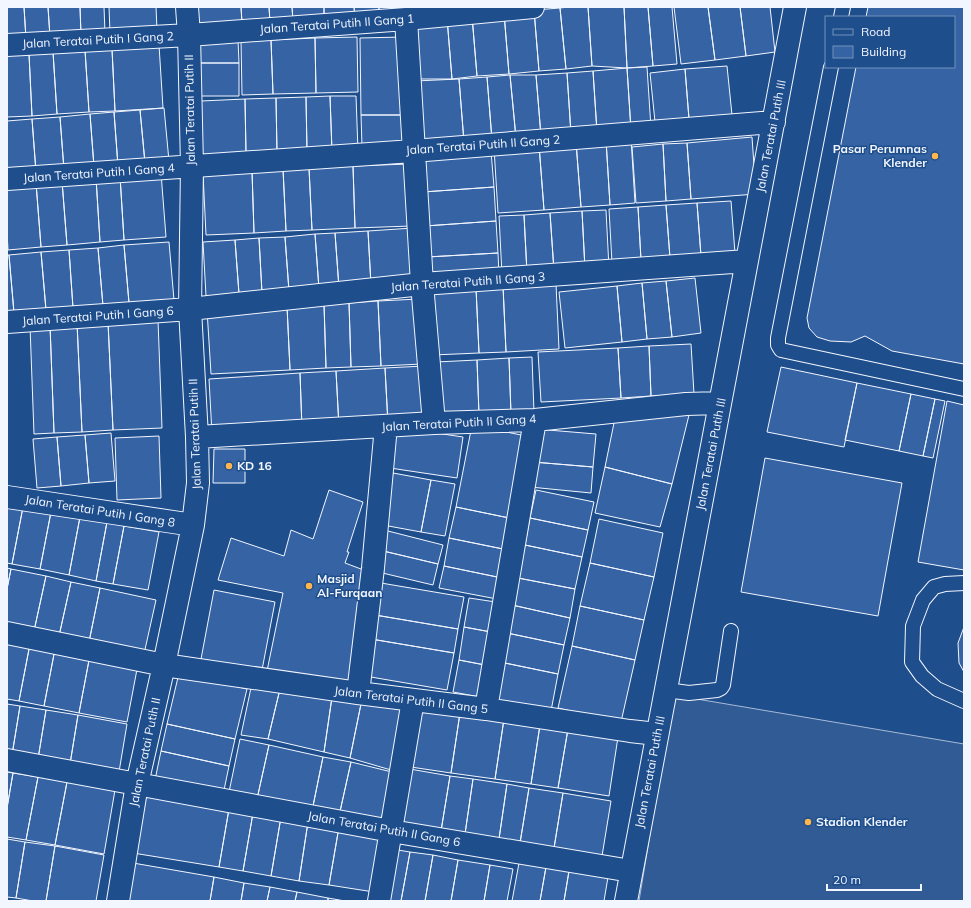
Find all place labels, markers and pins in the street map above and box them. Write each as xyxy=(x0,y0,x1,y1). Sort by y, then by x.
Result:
place label: Pasar Perumnas Klender xyxy=(833,141,927,170)
marker: Pasar Perumnas Klender xyxy=(930,151,940,161)
place label: KD 16 xyxy=(237,458,272,473)
marker: KD 16 xyxy=(224,461,234,471)
place label: Masjid Al-Furqaan xyxy=(317,571,382,600)
marker: Masjid Al-Furqaan xyxy=(304,581,314,591)
place label: Stadion Klender xyxy=(816,814,908,829)
marker: Stadion Klender xyxy=(803,817,813,827)

